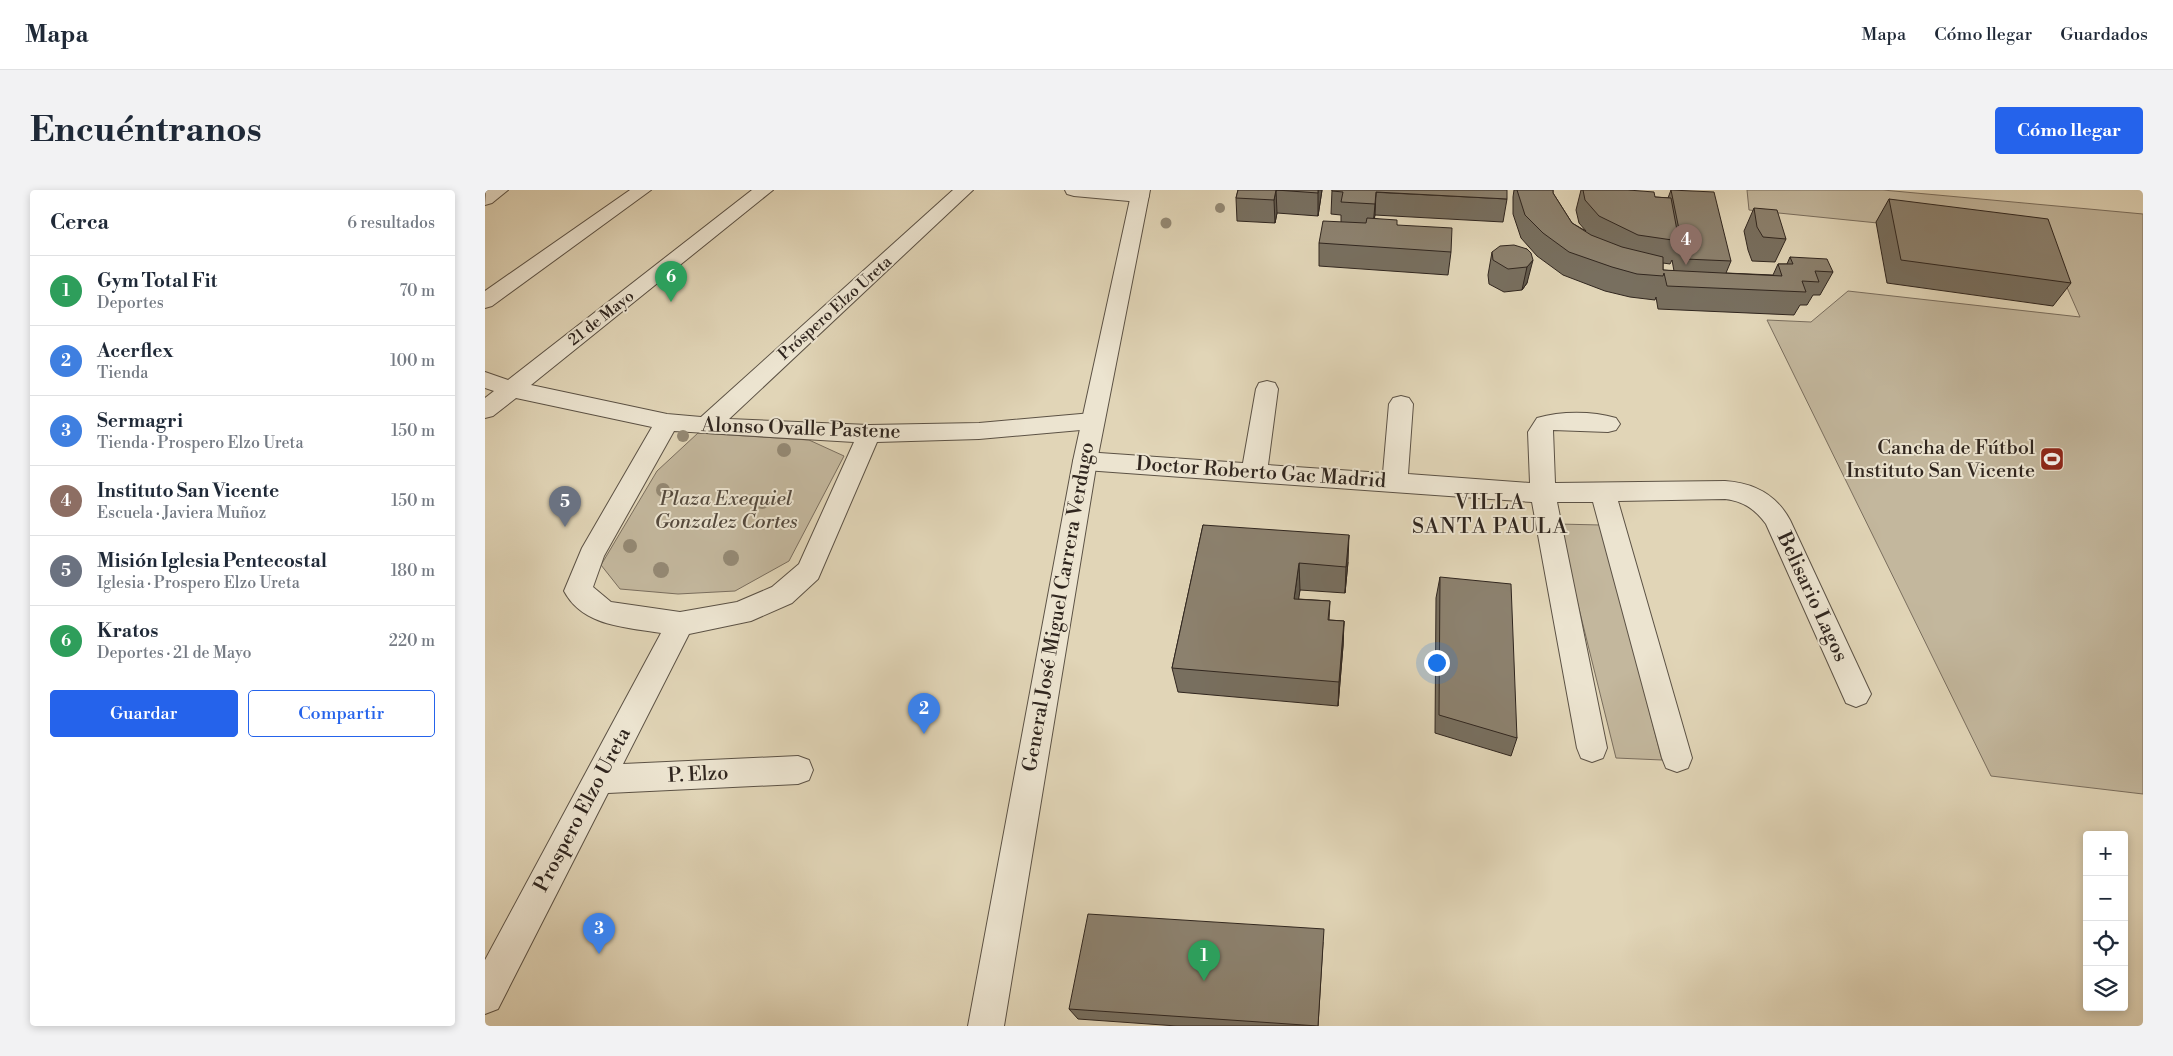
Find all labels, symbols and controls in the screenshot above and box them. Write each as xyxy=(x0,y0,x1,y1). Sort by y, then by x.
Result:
text: Mapa xyxy=(25,20,88,50)
text: Mapa xyxy=(1862,23,1906,46)
text: Cómo llegar xyxy=(1934,23,2032,46)
text: Guardados xyxy=(2060,23,2148,46)
button: Cómo llegar xyxy=(1995,107,2143,154)
text: Encuéntranos xyxy=(30,109,262,152)
text: Cerca xyxy=(50,210,109,236)
text: 6 resultados xyxy=(347,213,435,233)
pin: 4 xyxy=(1670,224,1702,265)
street label: Próspero Elzo Ureta xyxy=(774,251,897,364)
pin: 6 xyxy=(655,261,687,302)
text: Gym Total Fit xyxy=(97,269,217,293)
text: 1 xyxy=(62,281,70,301)
text: 70 m xyxy=(399,281,435,301)
street label: 21 de Mayo xyxy=(564,286,638,350)
text: Deportes xyxy=(97,293,164,313)
text: Acerflex xyxy=(97,339,174,363)
text: 2 xyxy=(61,351,71,371)
text: 100 m xyxy=(390,351,435,371)
text: Tienda xyxy=(97,363,148,383)
text: Sermagri xyxy=(97,409,183,433)
street label: Alonso Ovalle Pastene xyxy=(700,413,901,445)
text: 3 xyxy=(61,421,71,441)
text: 150 m xyxy=(391,421,435,441)
text: Tienda · Prospero Elzo Ureta xyxy=(97,433,304,453)
place label: Cancha de Fútbol Instituto San Vicente xyxy=(1846,436,2035,484)
street label: General José Miguel Carrera Verdugo xyxy=(1018,440,1100,774)
sports icon: Cancha de Fútbol Instituto San Vicente xyxy=(2039,446,2065,472)
street label: Doctor Roberto Gac Madrid xyxy=(1135,452,1388,494)
text: Instituto San Vicente xyxy=(97,479,279,503)
pin: 5 xyxy=(549,486,581,527)
park label: Plaza Exequiel Gonzalez Cortes xyxy=(655,487,798,535)
district label: VILLA SANTA PAULA xyxy=(1412,490,1568,540)
text: 4 xyxy=(61,491,71,511)
text: 150 m xyxy=(391,491,435,511)
text: Escuela · Javiera Muñoz xyxy=(97,503,266,523)
street label: Belisario Lagos xyxy=(1771,527,1853,666)
text: Misión Iglesia Pentecostal xyxy=(97,549,327,573)
text: 5 xyxy=(61,561,71,581)
text: 180 m xyxy=(391,561,435,581)
text: Iglesia · Prospero Elzo Ureta xyxy=(97,573,300,593)
text: Kratos xyxy=(97,619,158,643)
text: 6 xyxy=(61,631,71,651)
text: 220 m xyxy=(389,631,435,651)
text: Deportes · 21 de Mayo xyxy=(97,643,252,663)
your location xyxy=(1424,650,1450,676)
button: Guardar xyxy=(50,690,238,737)
button: Compartir xyxy=(248,690,435,737)
pin: 2 xyxy=(908,693,940,734)
street label: Prospero Elzo Ureta xyxy=(529,723,637,896)
street label: P. Elzo xyxy=(667,761,729,789)
map controls xyxy=(2083,831,2128,1011)
button: + xyxy=(2083,831,2128,876)
button: − xyxy=(2083,876,2128,921)
pin: 3 xyxy=(583,913,615,954)
button: locate xyxy=(2083,921,2128,966)
pin: 1 xyxy=(1188,940,1220,981)
button: layers xyxy=(2083,966,2128,1011)

